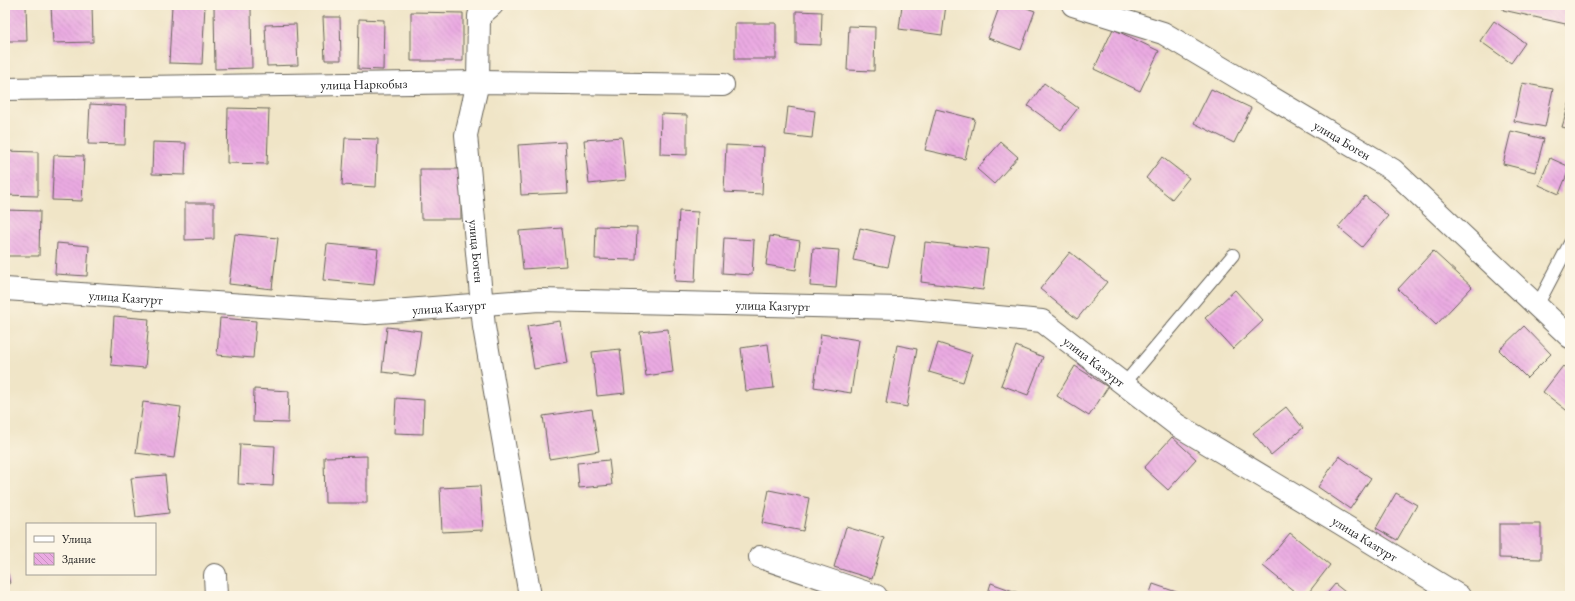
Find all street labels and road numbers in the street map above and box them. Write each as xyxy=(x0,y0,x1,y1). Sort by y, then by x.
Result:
street label: улица Наркобыз xyxy=(320,75,408,93)
street label: улица Боген xyxy=(1310,117,1374,164)
street label: улица Боген xyxy=(465,219,488,284)
street label: улица Казгурт xyxy=(88,287,164,309)
street label: улица Казгурт xyxy=(411,296,487,319)
street label: улица Казгурт xyxy=(735,296,810,315)
street label: улица Казгурт xyxy=(1059,332,1129,391)
street label: улица Казгурт xyxy=(1329,512,1401,566)

